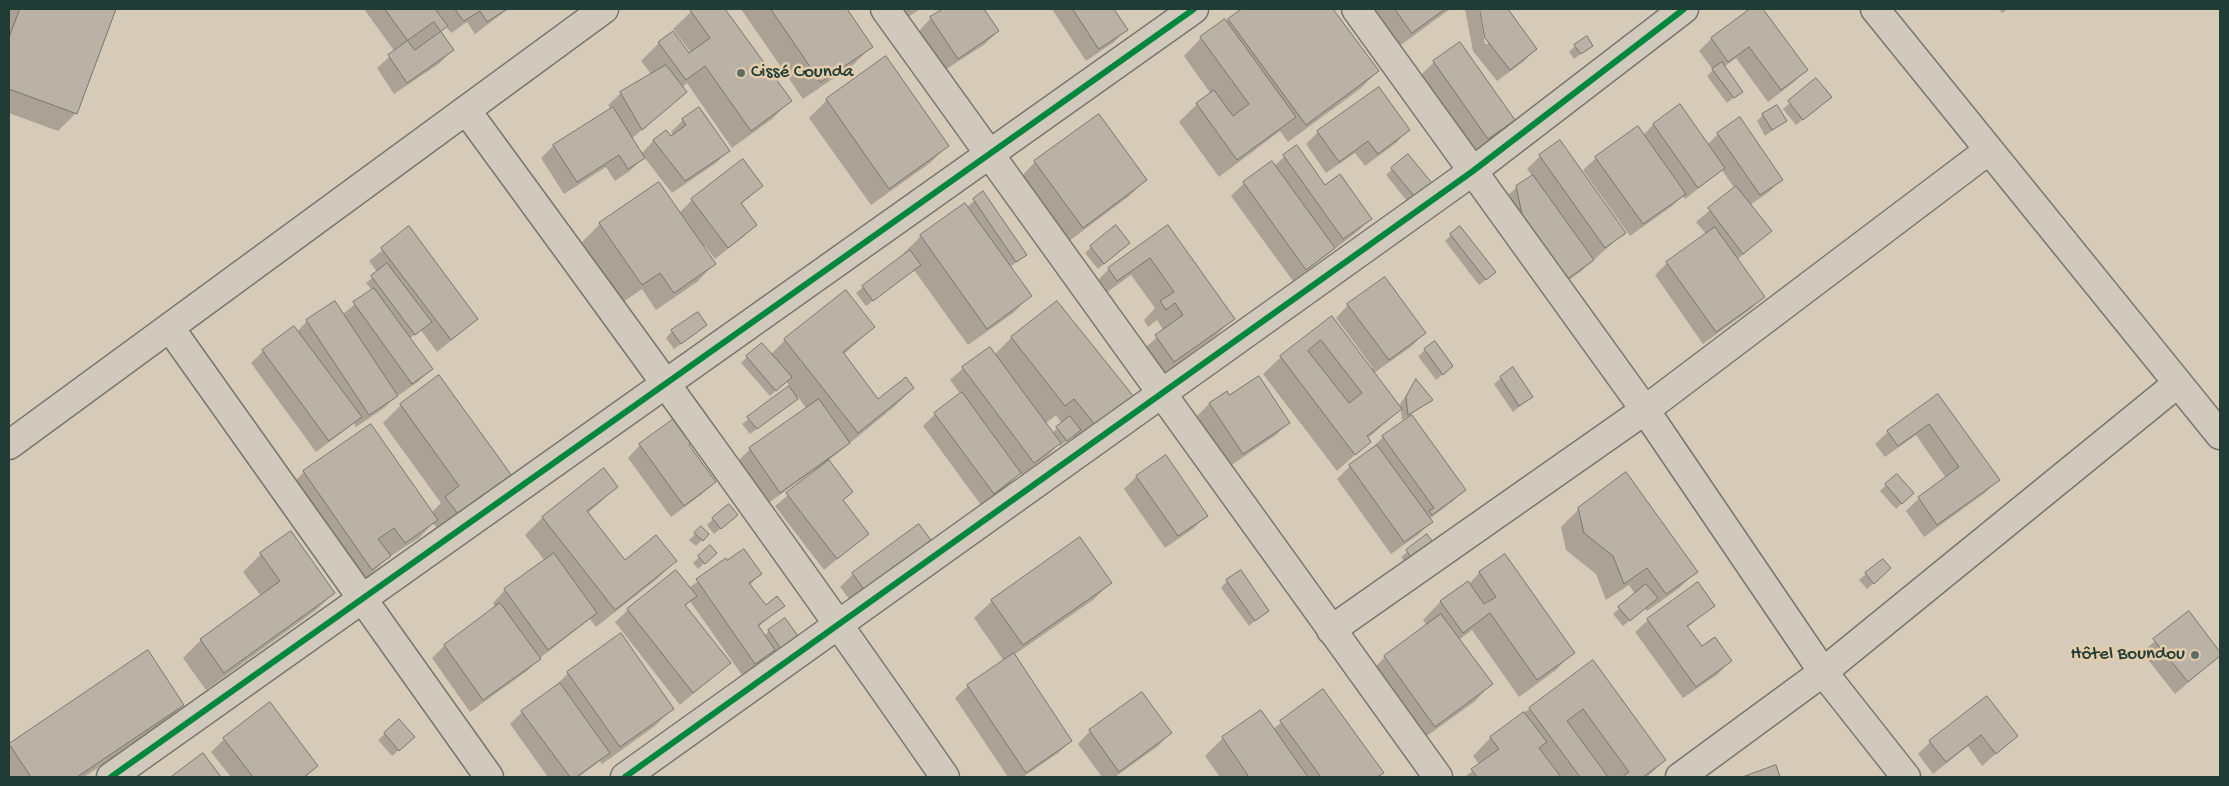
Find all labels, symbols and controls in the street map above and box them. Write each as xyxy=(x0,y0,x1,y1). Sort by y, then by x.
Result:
place label: Cissé Counda xyxy=(751,62,853,84)
marker: Cissé Counda xyxy=(735,67,747,79)
place label: Hôtel Boundou xyxy=(2071,644,2185,666)
marker: Hôtel Boundou xyxy=(2189,649,2201,661)

